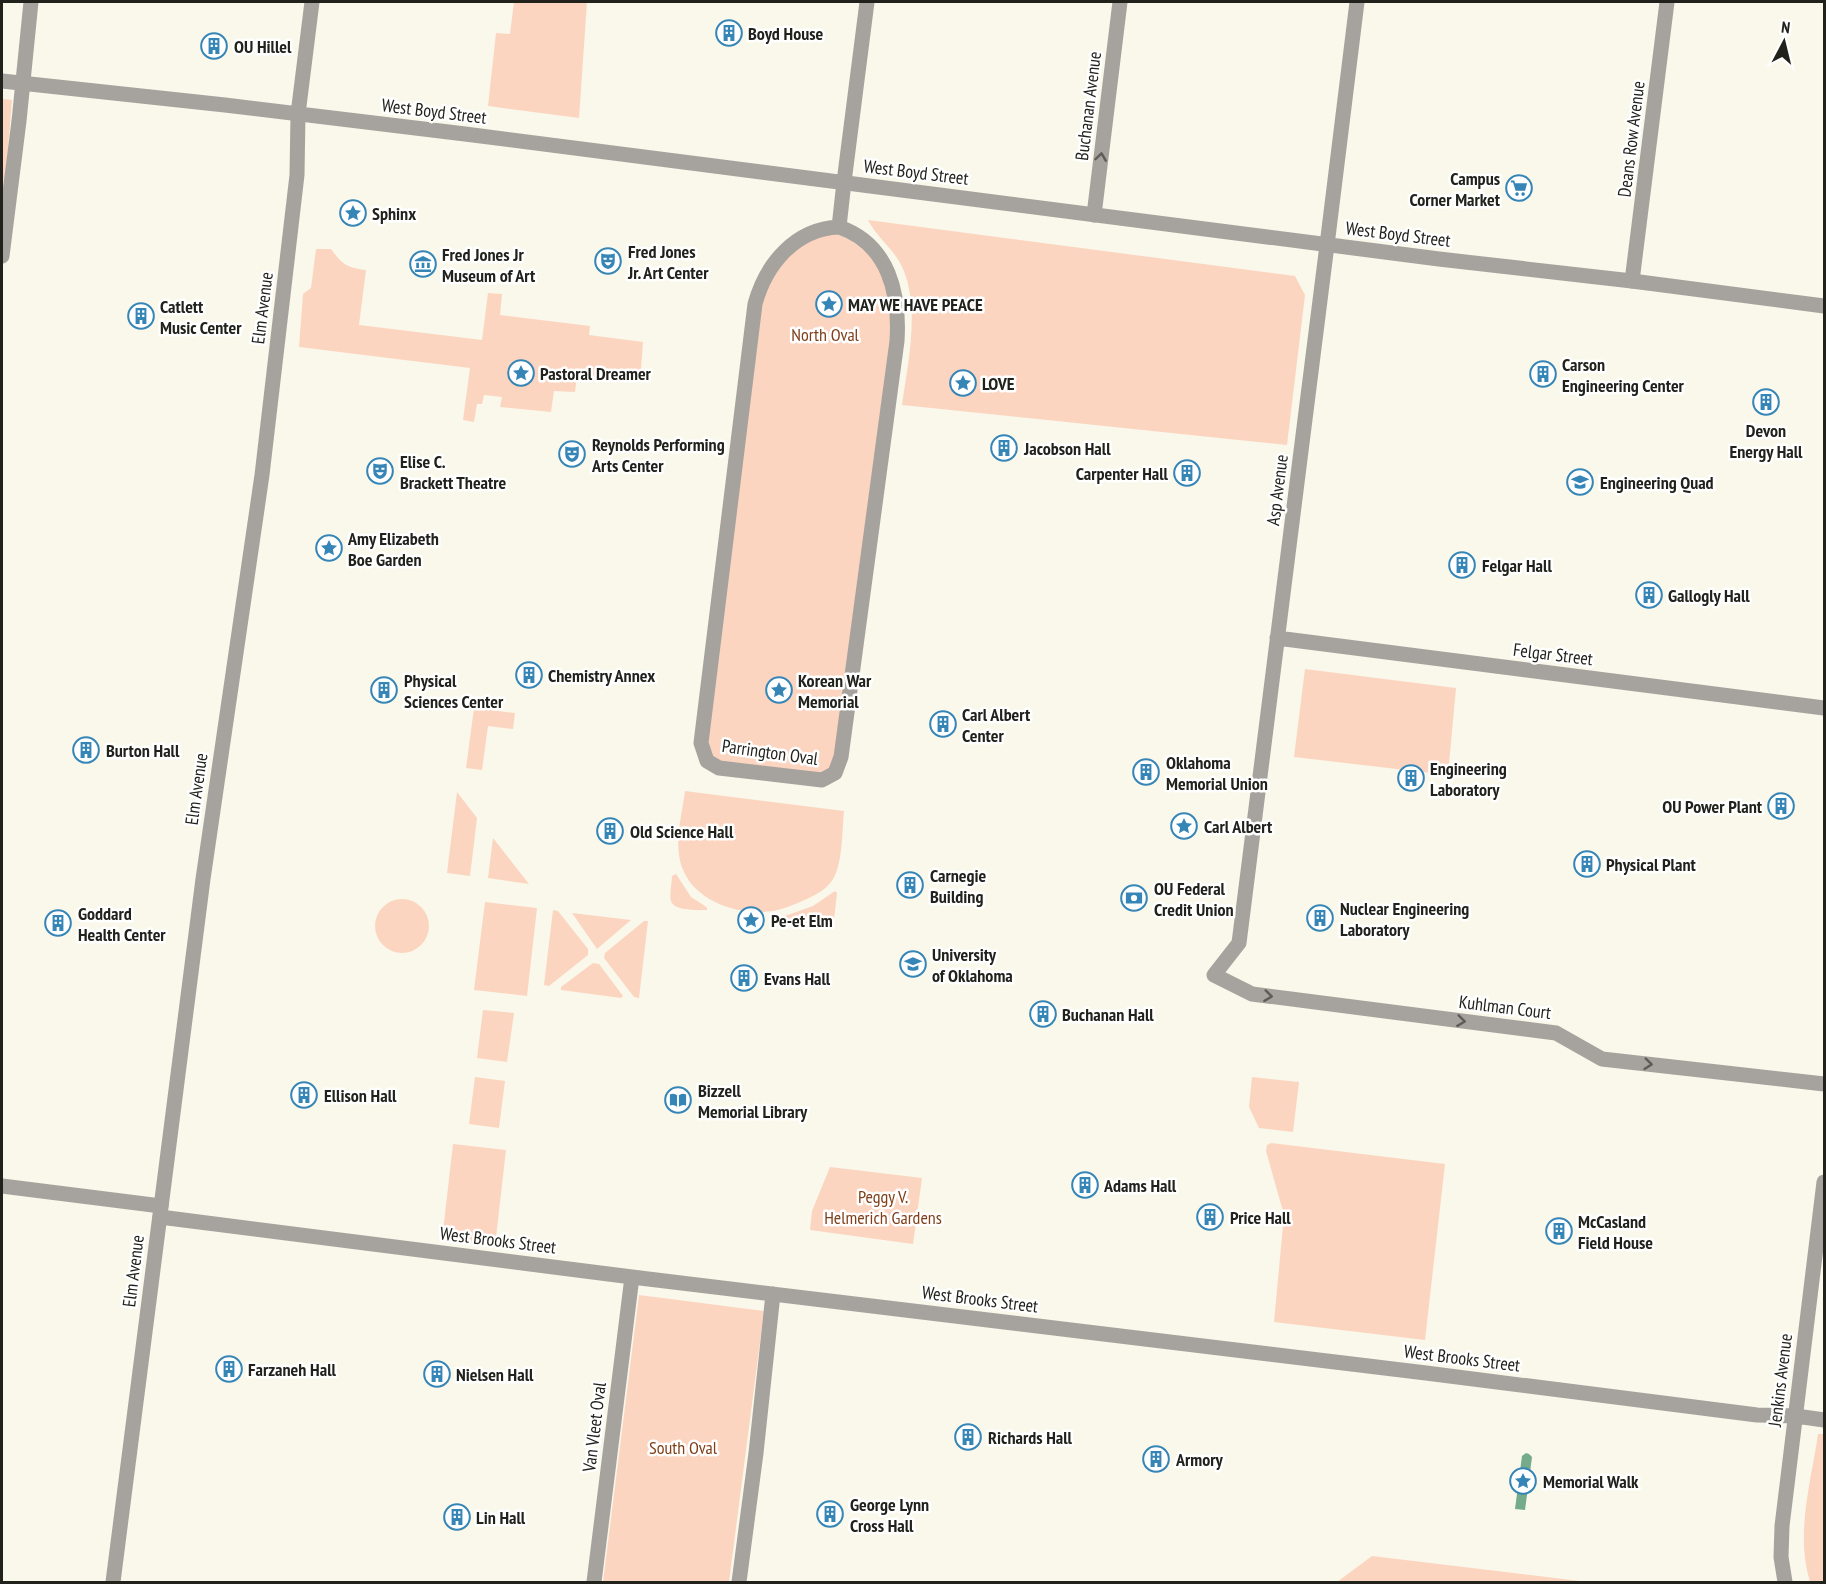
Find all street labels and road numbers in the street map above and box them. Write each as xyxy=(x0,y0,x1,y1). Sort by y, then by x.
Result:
street label: Buchanan Avenue xyxy=(1070,50,1106,162)
street label: Deans Row Avenue xyxy=(1612,80,1650,198)
street label: West Boyd Street xyxy=(380,93,488,129)
street label: West Boyd Street xyxy=(862,154,970,190)
street label: West Boyd Street xyxy=(1344,216,1452,252)
street label: Elm Avenue xyxy=(246,271,278,345)
street label: Asp Avenue xyxy=(1261,453,1293,527)
street label: Felgar Street xyxy=(1512,638,1594,670)
street label: Parrington Oval xyxy=(721,734,820,770)
street label: Elm Avenue xyxy=(180,752,212,826)
street label: Kuhlman Court xyxy=(1458,990,1552,1024)
street label: West Brooks Street xyxy=(439,1221,557,1259)
street label: Elm Avenue xyxy=(117,1234,149,1308)
street label: West Brooks Street xyxy=(921,1280,1039,1318)
street label: Jenkins Avenue xyxy=(1763,1332,1797,1429)
street label: West Brooks Street xyxy=(1403,1339,1521,1377)
street label: Van Vleet Oval xyxy=(577,1380,611,1474)

